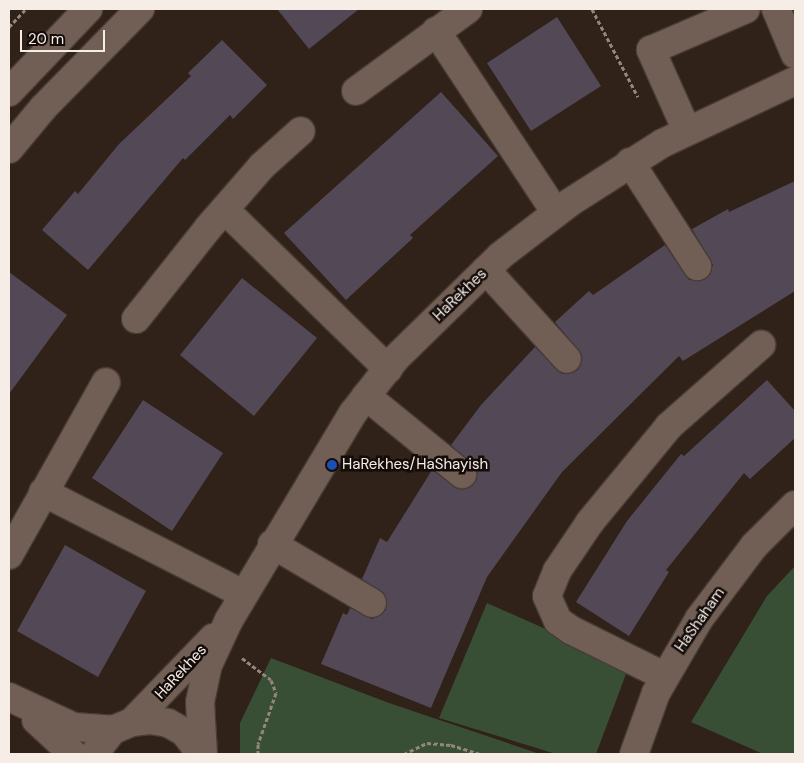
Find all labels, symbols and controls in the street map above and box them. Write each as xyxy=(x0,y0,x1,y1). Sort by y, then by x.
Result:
scale bar xyxy=(22,20,108,52)
text: 20 m xyxy=(28,29,64,49)
street label: HaRekhes xyxy=(429,265,491,325)
place label: HaRekhes/HaShayish xyxy=(342,456,488,474)
marker: HaRekhes/HaShayish xyxy=(326,459,338,471)
street label: HaShaham xyxy=(671,585,729,655)
street label: HaRekhes xyxy=(151,641,211,703)

